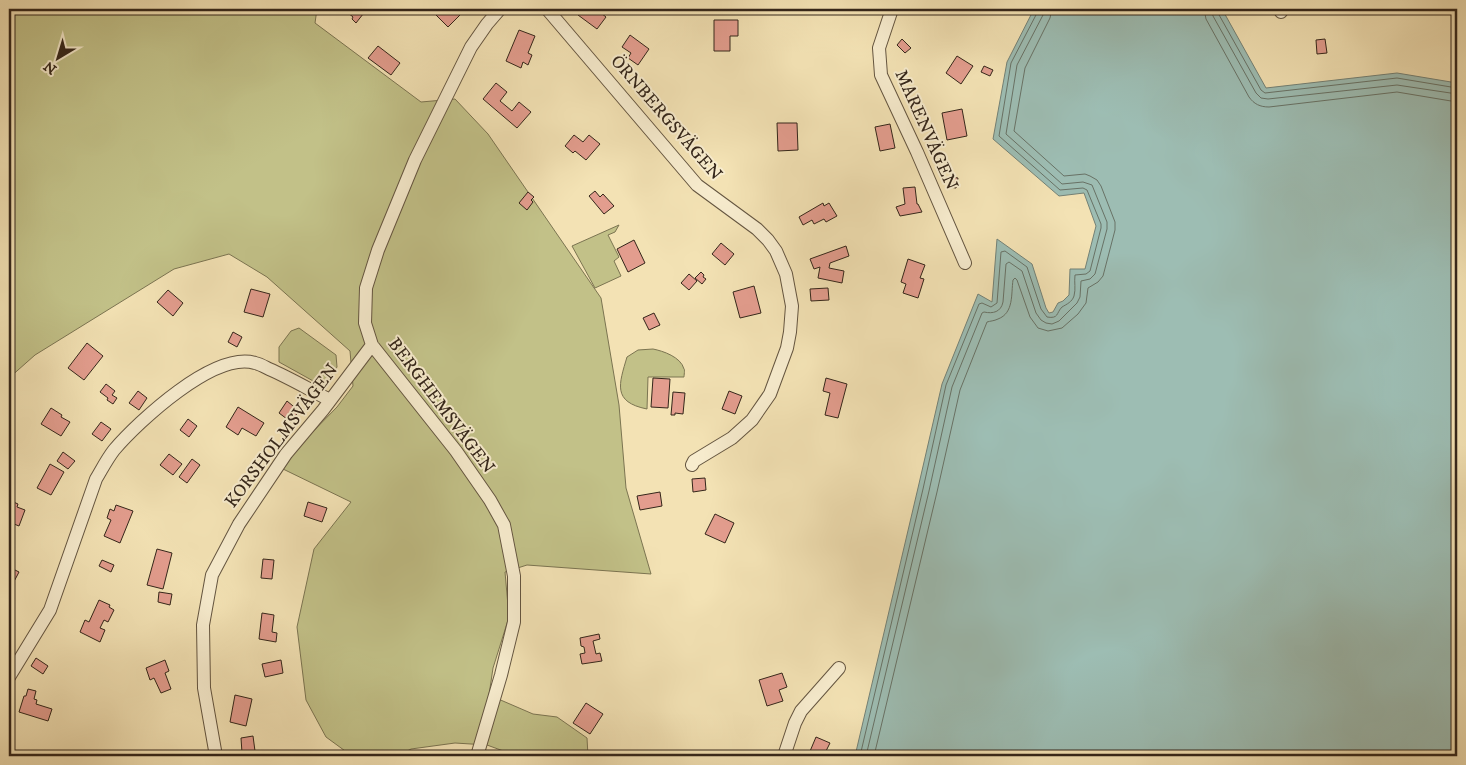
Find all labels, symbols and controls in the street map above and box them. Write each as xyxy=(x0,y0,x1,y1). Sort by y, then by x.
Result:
north arrow xyxy=(32,32,82,82)
street label: ÖRNBERGSVÄGEN xyxy=(605,51,727,186)
text: N xyxy=(40,57,61,78)
street label: MARENVÄGEN xyxy=(890,66,962,194)
street label: BERGHEMSVÄGEN xyxy=(383,334,499,478)
street label: KORSHOLMSVÄGEN xyxy=(221,359,343,512)

